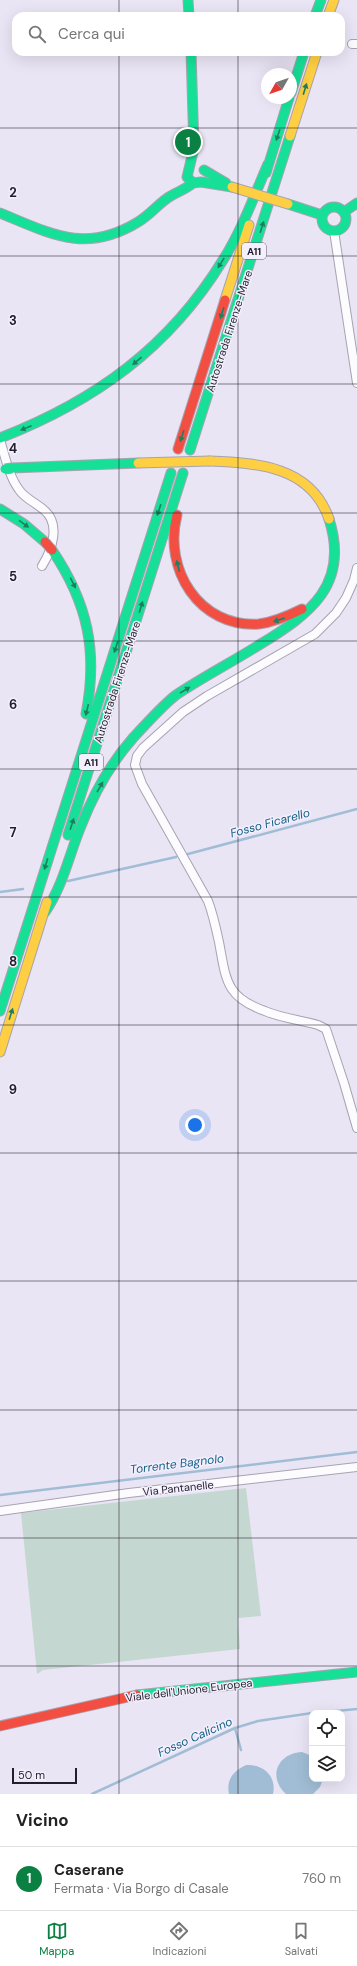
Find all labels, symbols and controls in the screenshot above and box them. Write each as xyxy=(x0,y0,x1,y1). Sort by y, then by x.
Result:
search box xyxy=(12,12,345,56)
icon: search xyxy=(26,23,48,45)
text: Cerca qui xyxy=(58,24,125,44)
north arrow xyxy=(261,68,297,104)
one-way arrow xyxy=(302,83,308,95)
pin: 1 xyxy=(175,127,201,157)
one-way arrow xyxy=(275,130,281,142)
text: 2 xyxy=(9,184,17,201)
one-way arrow xyxy=(259,220,265,232)
road number: A11 xyxy=(242,243,266,259)
one-way arrow xyxy=(218,257,225,269)
street label: Autostrada Firenze-Mare xyxy=(203,268,255,394)
one-way arrow xyxy=(218,307,224,319)
text: 3 xyxy=(9,312,17,329)
one-way arrow xyxy=(132,356,142,365)
one-way arrow xyxy=(20,426,32,432)
one-way arrow xyxy=(179,431,185,443)
text: 4 xyxy=(9,440,17,457)
one-way arrow xyxy=(156,504,162,516)
one-way arrow xyxy=(18,520,29,528)
one-way arrow xyxy=(174,560,180,573)
text: 5 xyxy=(9,568,17,585)
one-way arrow xyxy=(70,577,76,589)
one-way arrow xyxy=(138,600,144,612)
one-way arrow xyxy=(273,617,285,623)
street label: Autostrada Firenze-Mare xyxy=(91,619,143,745)
one-way arrow xyxy=(112,642,118,654)
one-way arrow xyxy=(179,687,191,694)
text: 6 xyxy=(9,696,17,713)
one-way arrow xyxy=(83,704,89,716)
road number: A11 xyxy=(79,754,103,770)
one-way arrow xyxy=(97,781,104,793)
water label: Fosso Ficarello xyxy=(228,805,312,841)
one-way arrow xyxy=(69,817,75,829)
text: 7 xyxy=(10,824,17,841)
one-way arrow xyxy=(42,859,48,871)
text: 8 xyxy=(9,953,17,970)
one-way arrow xyxy=(9,1008,15,1020)
text: 9 xyxy=(9,1081,17,1098)
your location xyxy=(185,1115,205,1135)
water label: Torrente Bagnolo xyxy=(129,1450,225,1478)
street label: Via Pantanelle xyxy=(142,1477,214,1499)
street label: Viale dell'Unione Europea xyxy=(125,1675,253,1705)
map controls xyxy=(309,1710,345,1782)
button: locate xyxy=(309,1710,345,1746)
water label: Fosso Calicino xyxy=(155,1713,235,1761)
button: layers xyxy=(309,1746,345,1782)
scale bar xyxy=(12,1766,77,1785)
text: 50 m xyxy=(18,1768,45,1782)
text: Vicino xyxy=(16,1809,69,1831)
text: Caserane xyxy=(54,1860,124,1880)
text: 1 xyxy=(27,1870,31,1887)
text: 760 m xyxy=(302,1870,341,1887)
text: Fermata · Via Borgo di Casale xyxy=(54,1880,229,1897)
tab: Mappa xyxy=(39,1920,74,1958)
tab: Indicazioni xyxy=(152,1920,206,1958)
tab: Salvati xyxy=(285,1920,318,1958)

